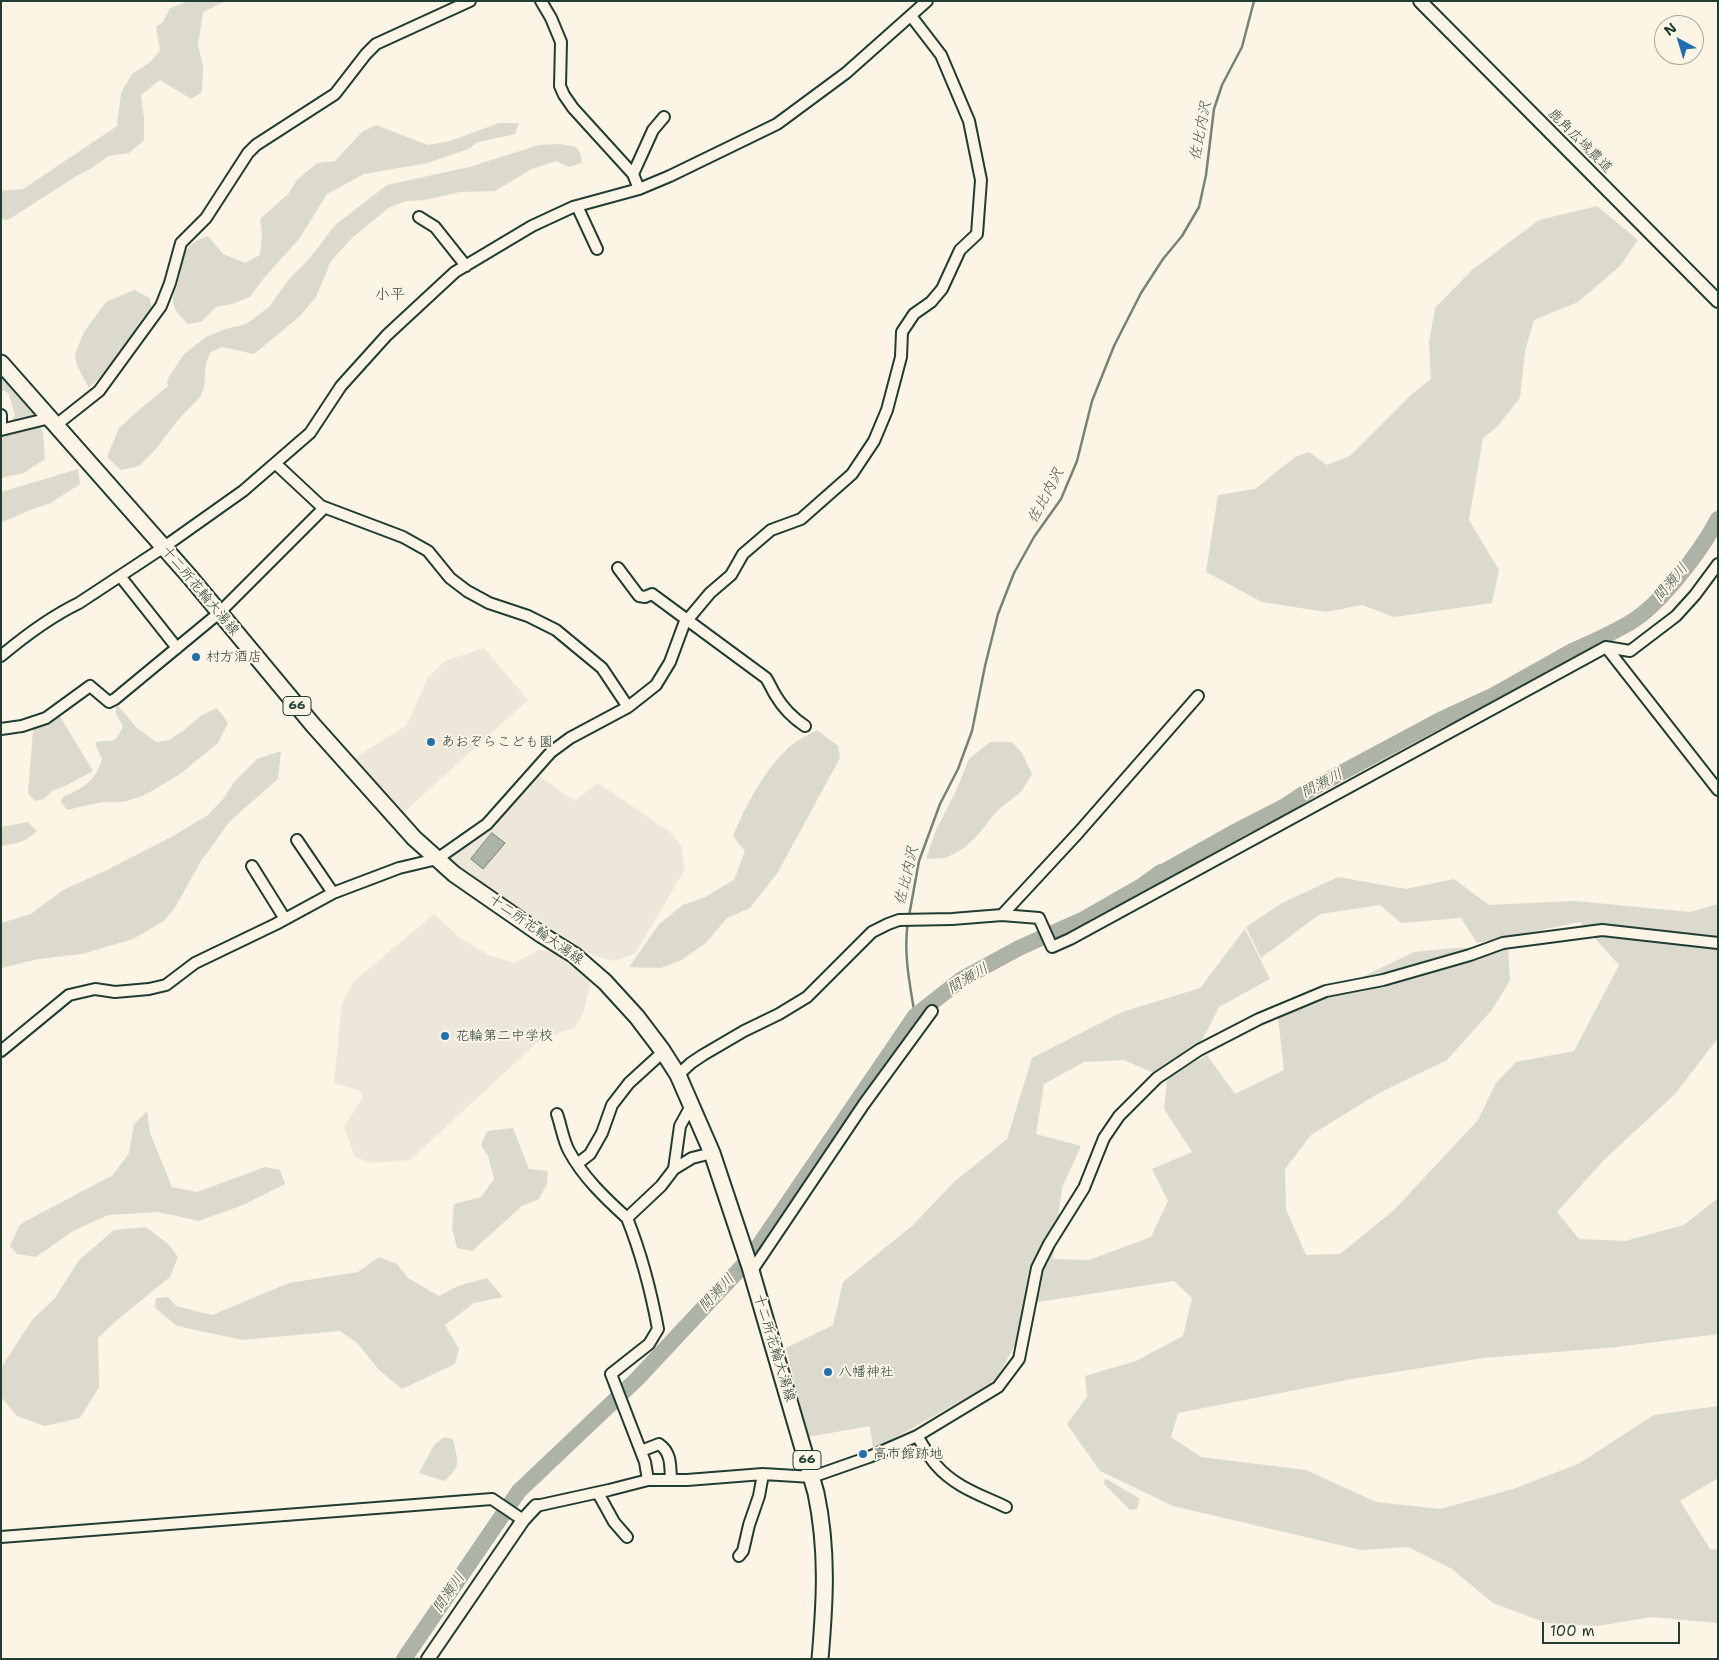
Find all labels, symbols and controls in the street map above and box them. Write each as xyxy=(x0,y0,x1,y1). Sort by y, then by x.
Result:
north arrow xyxy=(1654,15,1704,65)
text: N xyxy=(1660,19,1680,40)
water label: 佐比内沢 xyxy=(1186,100,1216,162)
street label: 鹿角広域農道 xyxy=(1544,105,1616,177)
district label: 小平 xyxy=(375,286,405,304)
water label: 佐比内沢 xyxy=(1024,465,1068,527)
street label: 十二所花輪大湯線 xyxy=(158,543,242,639)
water label: 間瀬川 xyxy=(1650,560,1692,606)
place label: 村方酒店 xyxy=(206,649,262,665)
marker: 村方酒店 xyxy=(190,651,202,663)
road number: 66 xyxy=(283,696,311,716)
place label: あおぞらこども園 xyxy=(441,734,553,750)
marker: あおぞらこども園 xyxy=(425,736,437,748)
water label: 間瀬川 xyxy=(1298,765,1346,803)
water label: 佐比内沢 xyxy=(891,845,923,907)
street label: 十二所花輪大湯線 xyxy=(485,891,587,969)
water label: 間瀬川 xyxy=(944,960,992,998)
place label: 花輪第二中学校 xyxy=(455,1028,553,1044)
marker: 花輪第二中学校 xyxy=(439,1030,451,1042)
water label: 間瀬川 xyxy=(695,1270,739,1316)
street label: 十二所花輪大湯線 xyxy=(750,1292,798,1404)
place label: 八幡神社 xyxy=(838,1364,894,1380)
marker: 八幡神社 xyxy=(822,1366,834,1378)
place label: 高市館跡地 xyxy=(873,1446,943,1462)
marker: 高市館跡地 xyxy=(857,1448,869,1460)
road number: 66 xyxy=(793,1450,821,1470)
water label: 間瀬川 xyxy=(429,1569,469,1617)
scale bar xyxy=(1544,1612,1682,1644)
text: 100 m xyxy=(1550,1621,1595,1641)

